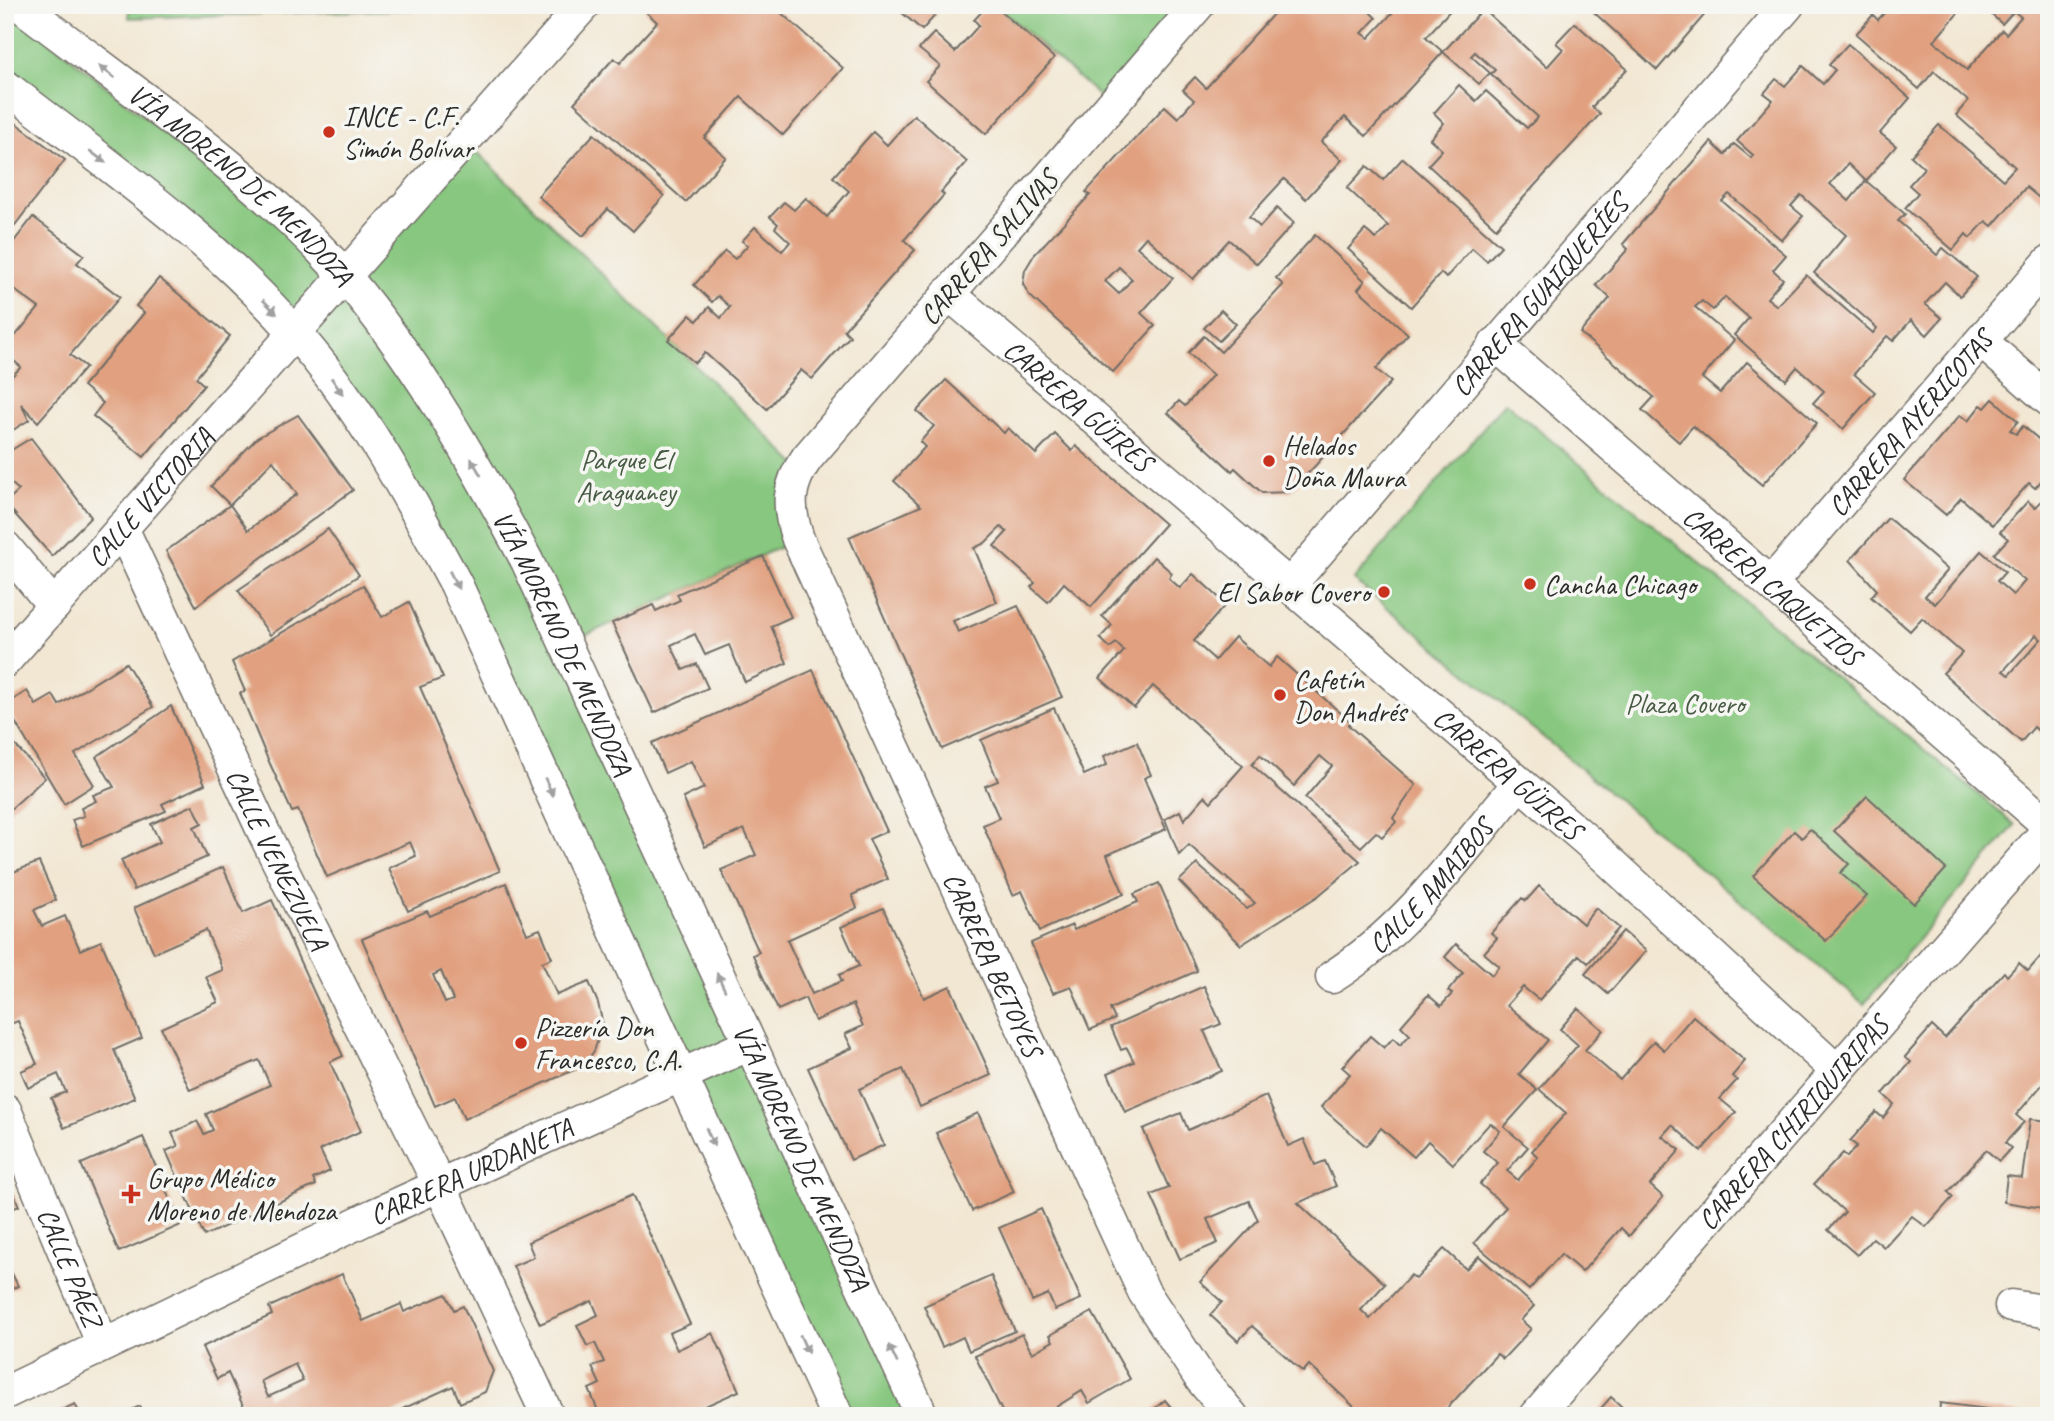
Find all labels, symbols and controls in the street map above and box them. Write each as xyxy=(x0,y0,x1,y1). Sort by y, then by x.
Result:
one-way arrow xyxy=(98,66,116,80)
street label: VÍA MORENO DE MENDOZA xyxy=(122,76,362,293)
place label: INCE - C.F. Simón Bolívar xyxy=(343,99,475,166)
marker: INCE - C.F. Simón Bolívar xyxy=(321,124,337,140)
one-way arrow xyxy=(89,150,107,164)
street label: CARRERA SALIVAS xyxy=(912,160,1067,332)
street label: CARRERA GUAIQUERÍES xyxy=(1443,184,1639,403)
one-way arrow xyxy=(261,298,278,315)
street label: CARRERA AYERICOTAS xyxy=(1820,320,2003,523)
street label: CARRERA GÜIRES xyxy=(997,332,1163,481)
one-way arrow xyxy=(330,377,344,395)
street label: CALLE VICTORIA xyxy=(80,420,222,574)
place label: Helados Doña Maura xyxy=(1283,428,1407,495)
park label: Parque El Araguaney xyxy=(577,442,678,509)
marker: Helados Doña Maura xyxy=(1261,453,1277,469)
one-way arrow xyxy=(470,457,482,477)
street label: CARRERA CAQUETIOS xyxy=(1676,499,1871,675)
street label: VÍA MORENO DE MENDOZA xyxy=(485,504,641,781)
place label: Cancha Chicago xyxy=(1544,567,1699,602)
one-way arrow xyxy=(448,571,460,591)
place label: El Sabor Covero xyxy=(1217,575,1373,610)
marker: Cancha Chicago xyxy=(1522,576,1538,592)
marker: El Sabor Covero xyxy=(1376,584,1392,600)
place label: Cafetín Don Andrés xyxy=(1294,662,1409,729)
park label: Plaza Covero xyxy=(1626,686,1748,721)
marker: Cafetín Don Andrés xyxy=(1272,687,1288,703)
street label: CARRERA GÜIRES xyxy=(1426,700,1592,849)
street label: CALLE VENEZUELA xyxy=(219,763,337,957)
one-way arrow xyxy=(544,777,555,797)
street label: CALLE AMAIBOS xyxy=(1361,808,1504,961)
street label: CARRERA BETOYES xyxy=(936,867,1052,1065)
one-way arrow xyxy=(715,972,727,992)
street label: CARRERA CHIRIQUIRIPAS xyxy=(1690,1006,1898,1237)
place label: Pizzería Don Francesco, C.A. xyxy=(535,1010,682,1077)
street label: VÍA MORENO DE MENDOZA xyxy=(725,1019,879,1296)
marker: Pizzería Don Francesco, C.A. xyxy=(513,1035,529,1051)
street label: CARRERA URDANETA xyxy=(364,1109,580,1233)
one-way arrow xyxy=(704,1127,716,1147)
place label: Grupo Médico Moreno de Mendoza xyxy=(147,1161,338,1228)
marker: Grupo Médico Moreno de Mendoza xyxy=(121,1184,141,1204)
street label: CALLE PÁEZ xyxy=(30,1203,112,1336)
one-way arrow xyxy=(798,1334,810,1354)
one-way arrow xyxy=(887,1344,899,1364)

